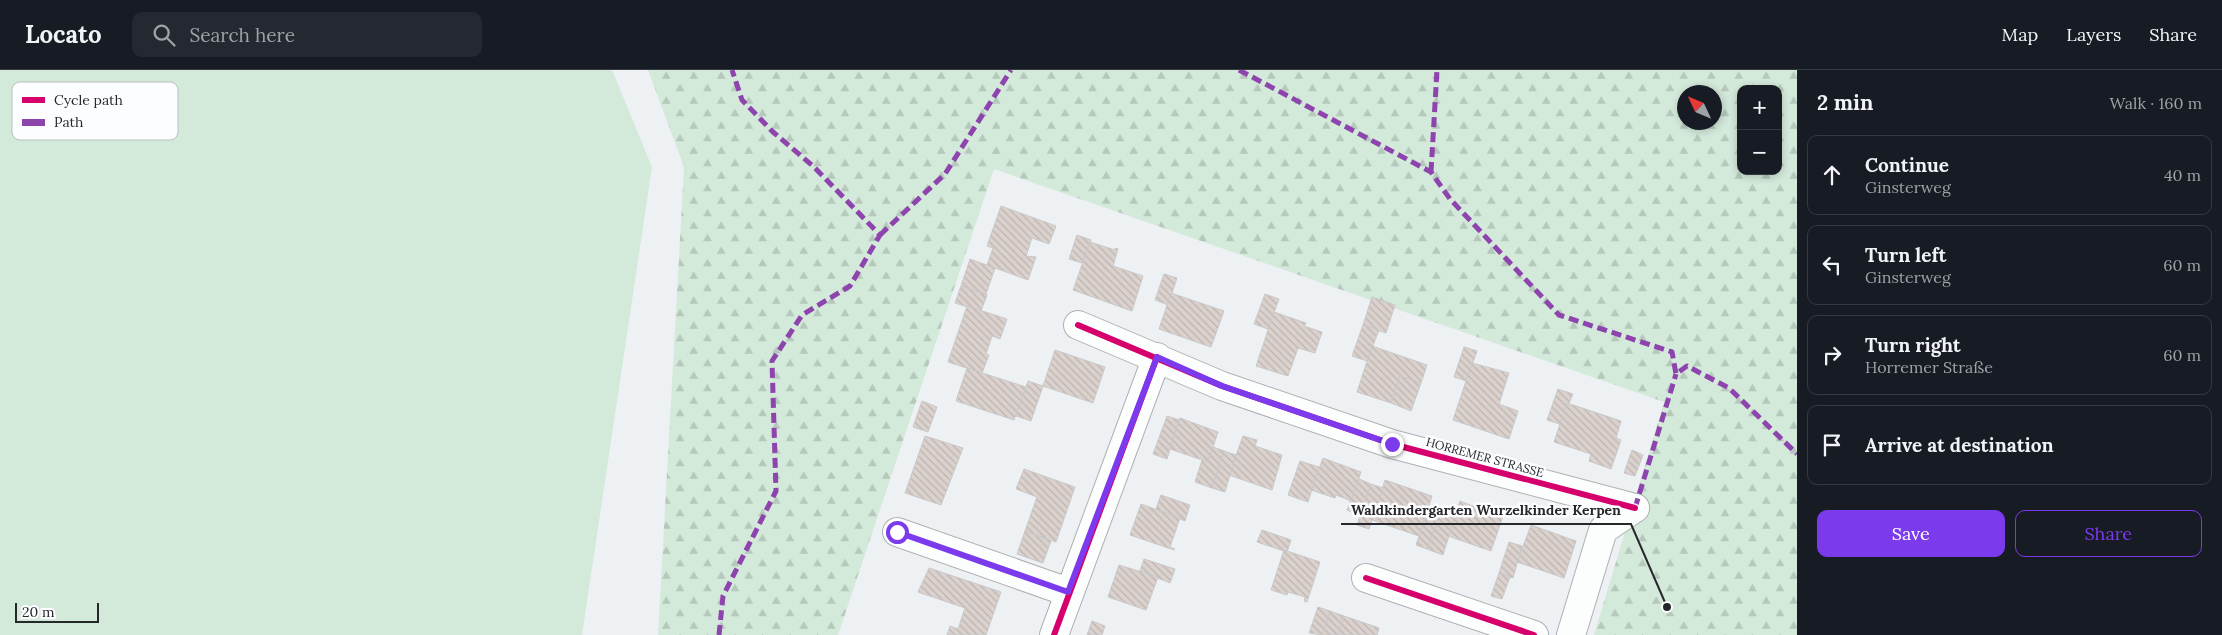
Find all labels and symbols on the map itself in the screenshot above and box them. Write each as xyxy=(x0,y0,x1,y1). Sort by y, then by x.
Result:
legend xyxy=(12,82,178,140)
north arrow xyxy=(1677,85,1722,130)
text: Cycle path xyxy=(54,91,123,109)
text: Path xyxy=(54,113,83,131)
route end xyxy=(1381,433,1404,456)
street label: HORREMER STRASSE xyxy=(1424,434,1546,480)
callout: Waldkindergarten Wurzelkinder Kerpen xyxy=(1341,495,1631,524)
text: Waldkindergarten Wurzelkinder Kerpen xyxy=(1351,501,1621,519)
route start xyxy=(886,521,909,544)
scale bar xyxy=(15,600,99,623)

